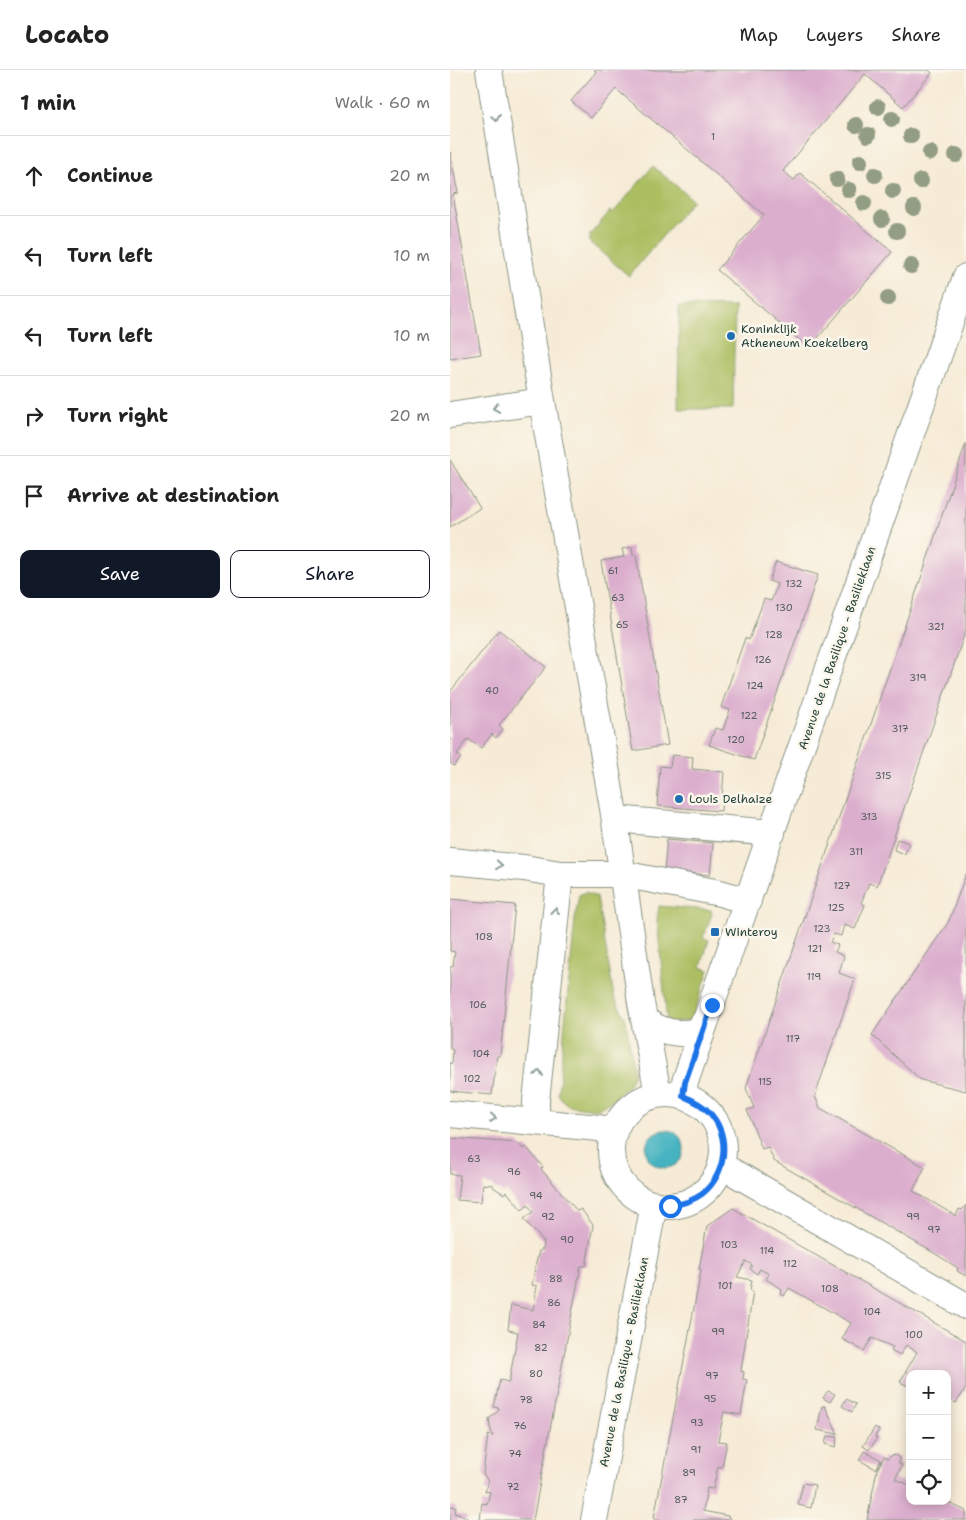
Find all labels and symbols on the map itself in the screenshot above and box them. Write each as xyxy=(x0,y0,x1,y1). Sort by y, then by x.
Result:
one-way arrow xyxy=(491,114,501,123)
house number: 1 xyxy=(711,130,715,143)
place label: Koninklijk Atheneum Koekelberg xyxy=(741,321,868,351)
marker: Koninklijk Atheneum Koekelberg xyxy=(725,330,737,342)
one-way arrow xyxy=(491,403,500,413)
street label: Avenue de la Basilique - Basilieklaan xyxy=(795,544,879,752)
house number: 61 xyxy=(608,564,618,577)
house number: 132 xyxy=(785,577,803,590)
house number: 63 xyxy=(611,591,625,604)
house number: 130 xyxy=(775,601,793,614)
house number: 65 xyxy=(616,618,628,631)
house number: 321 xyxy=(927,620,945,633)
house number: 128 xyxy=(765,628,783,641)
house number: 126 xyxy=(754,653,772,666)
house number: 319 xyxy=(909,671,927,684)
house number: 124 xyxy=(746,679,764,692)
house number: 40 xyxy=(485,684,499,697)
house number: 122 xyxy=(740,709,758,722)
house number: 317 xyxy=(891,722,909,735)
house number: 120 xyxy=(727,733,745,746)
house number: 315 xyxy=(875,769,891,782)
place label: Louis Delhaize xyxy=(689,791,772,807)
marker: Louis Delhaize xyxy=(673,793,685,805)
house number: 313 xyxy=(860,810,878,823)
house number: 311 xyxy=(849,845,863,858)
one-way arrow xyxy=(495,859,503,870)
house number: 127 xyxy=(834,879,850,892)
house number: 125 xyxy=(828,901,844,914)
one-way arrow xyxy=(549,907,560,915)
house number: 123 xyxy=(813,922,831,935)
place label: Winteroy xyxy=(725,924,778,940)
marker: Winteroy xyxy=(709,926,721,938)
house number: 108 xyxy=(475,930,493,943)
house number: 121 xyxy=(808,942,822,955)
house number: 119 xyxy=(807,970,821,983)
route end xyxy=(701,994,724,1017)
house number: 106 xyxy=(469,998,487,1011)
house number: 117 xyxy=(786,1032,800,1045)
house number: 104 xyxy=(472,1047,490,1060)
one-way arrow xyxy=(533,1069,544,1077)
house number: 102 xyxy=(463,1072,481,1085)
house number: 115 xyxy=(758,1075,772,1088)
one-way arrow xyxy=(489,1112,497,1123)
house number: 63 xyxy=(467,1152,481,1165)
house number: 96 xyxy=(507,1165,521,1178)
house number: 94 xyxy=(529,1189,543,1202)
route start xyxy=(659,1195,682,1218)
house number: 92 xyxy=(541,1210,555,1223)
house number: 99 xyxy=(906,1210,920,1223)
house number: 97 xyxy=(927,1223,941,1236)
house number: 90 xyxy=(560,1233,574,1246)
house number: 103 xyxy=(720,1238,738,1251)
house number: 114 xyxy=(760,1244,774,1257)
street label: Avenue de la Basilique - Basilieklaan xyxy=(596,1255,652,1469)
house number: 112 xyxy=(783,1257,797,1270)
house number: 88 xyxy=(549,1272,563,1285)
house number: 101 xyxy=(718,1279,732,1292)
house number: 108 xyxy=(821,1282,839,1295)
house number: 86 xyxy=(547,1296,561,1309)
house number: 104 xyxy=(863,1305,881,1318)
house number: 84 xyxy=(532,1318,546,1331)
house number: 99 xyxy=(711,1325,725,1338)
house number: 100 xyxy=(905,1328,923,1341)
house number: 82 xyxy=(534,1341,548,1354)
house number: 80 xyxy=(529,1367,543,1380)
house number: 97 xyxy=(705,1369,719,1382)
house number: 95 xyxy=(704,1392,716,1405)
house number: 78 xyxy=(519,1393,533,1406)
house number: 93 xyxy=(690,1416,704,1429)
house number: 76 xyxy=(513,1419,527,1432)
house number: 91 xyxy=(691,1443,701,1456)
house number: 74 xyxy=(508,1447,522,1460)
house number: 89 xyxy=(682,1466,696,1479)
house number: 72 xyxy=(506,1480,520,1493)
house number: 87 xyxy=(674,1493,688,1506)

